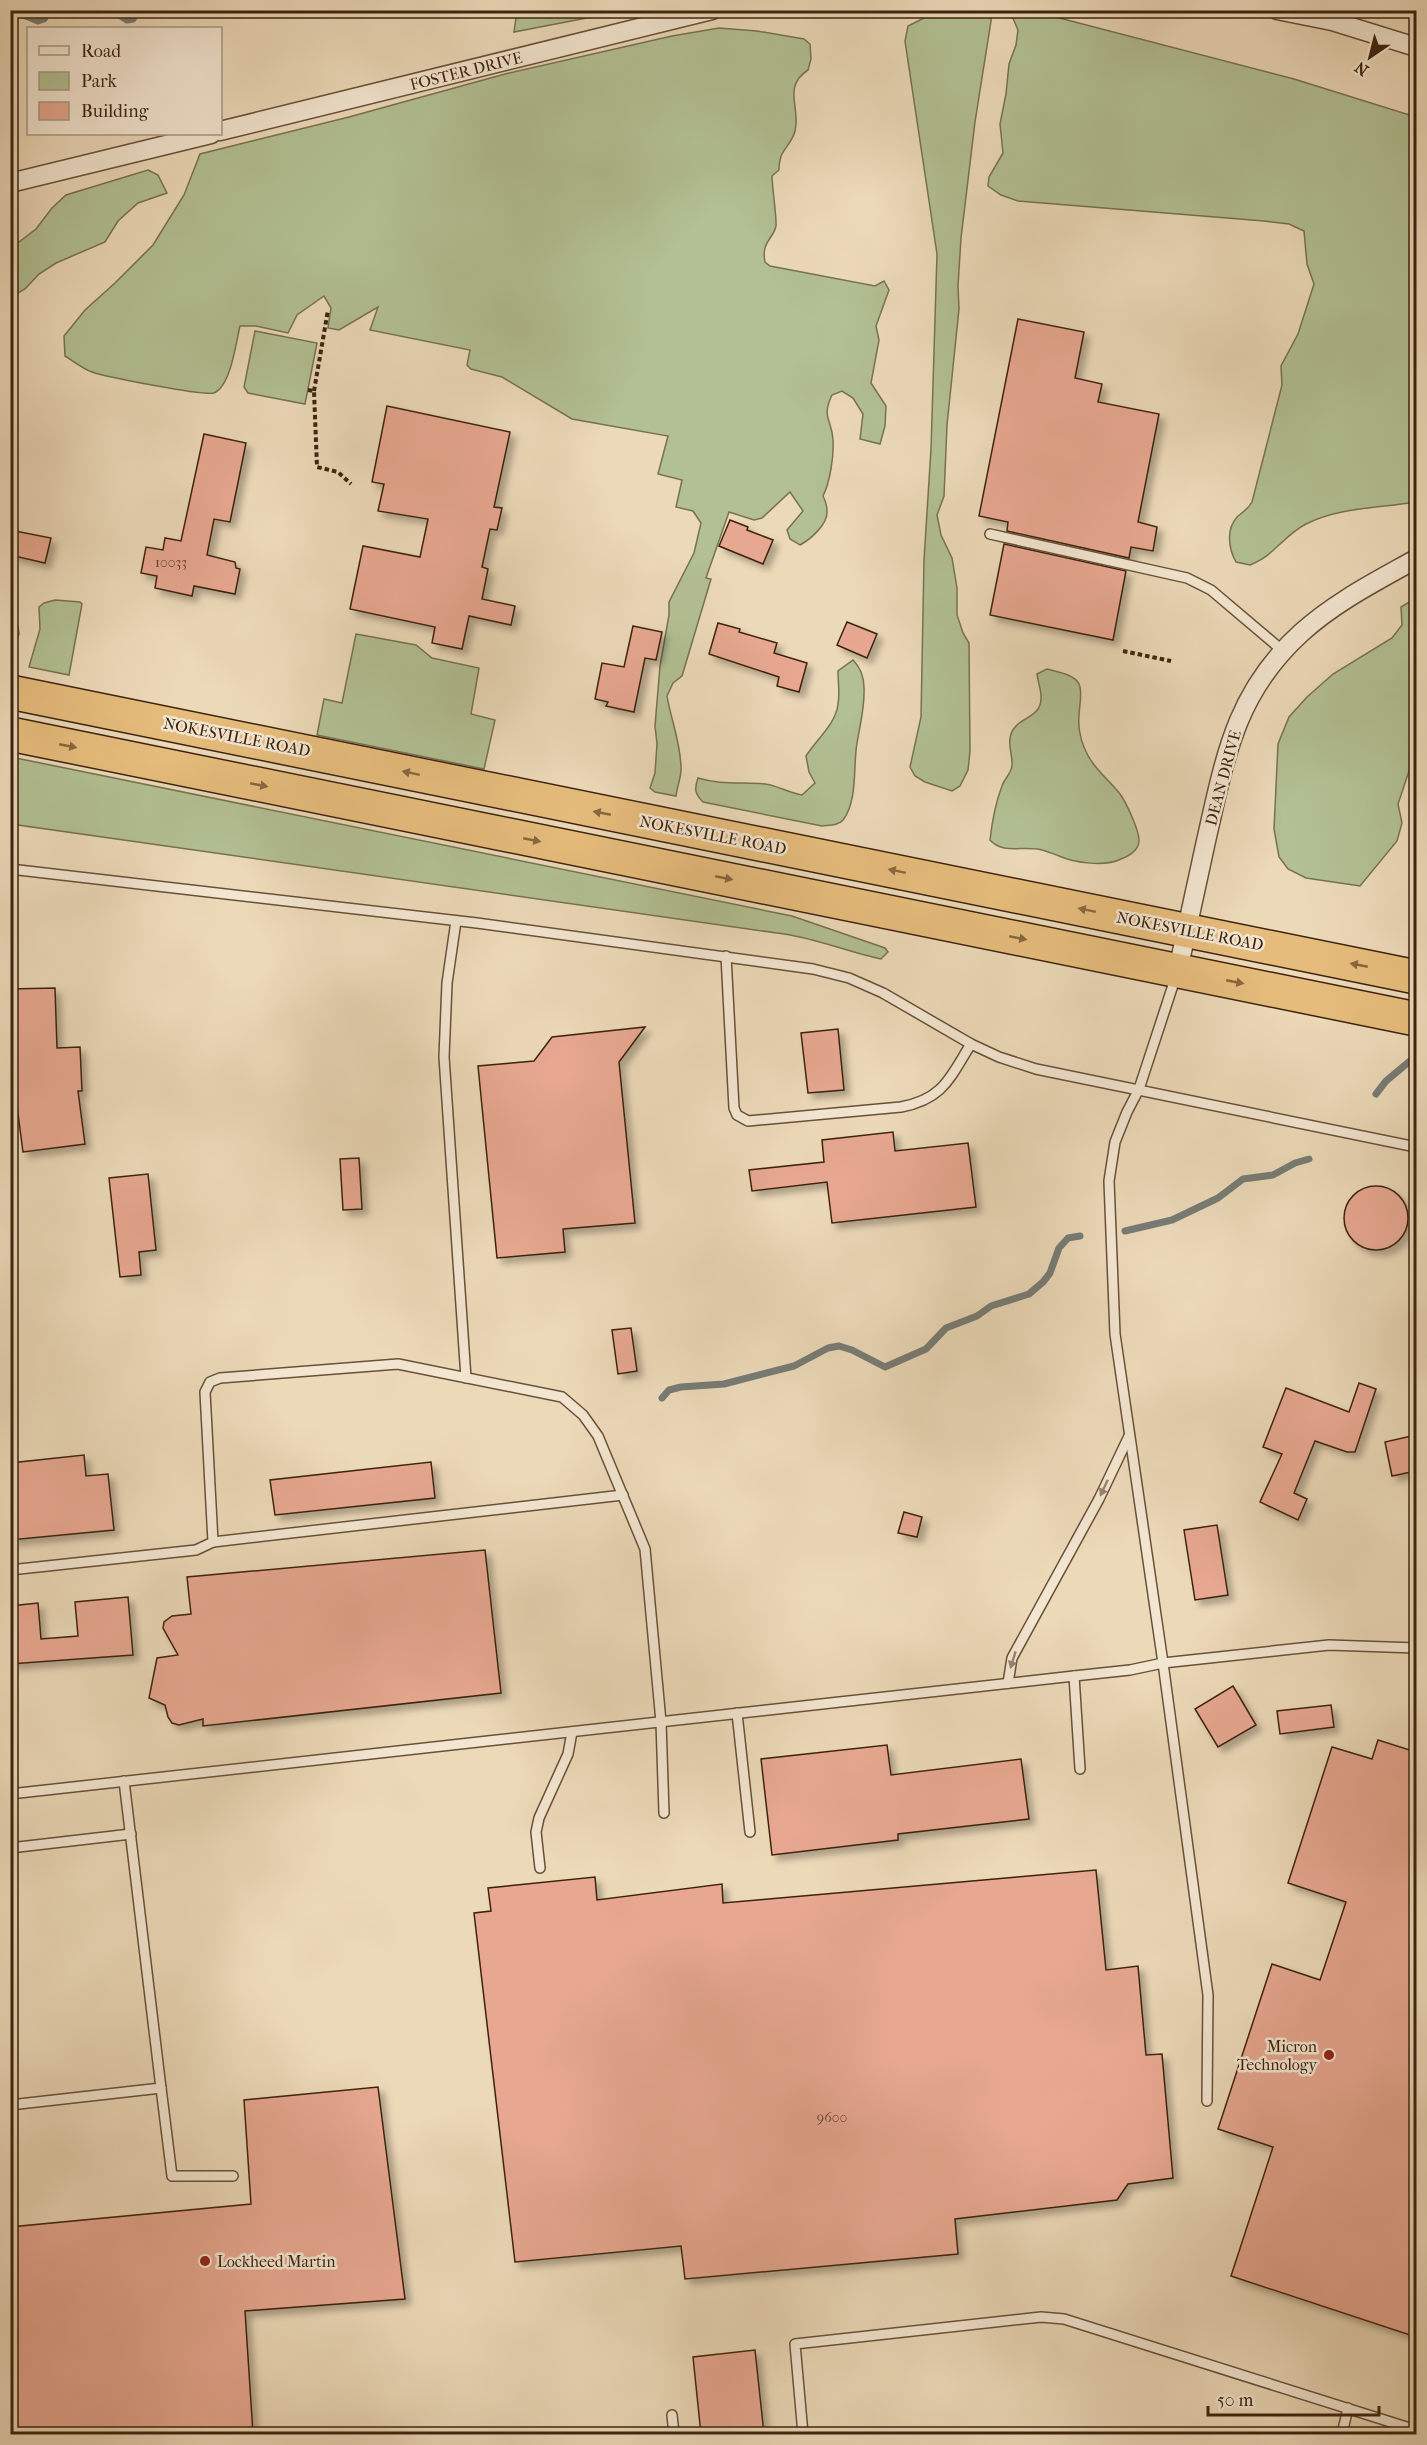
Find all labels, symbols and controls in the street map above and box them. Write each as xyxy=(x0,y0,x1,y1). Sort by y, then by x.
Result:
legend xyxy=(27,27,222,135)
north arrow xyxy=(1340,27,1400,87)
text: Road xyxy=(81,41,121,62)
street label: FOSTER DRIVE xyxy=(408,48,524,94)
text: N xyxy=(1351,57,1372,80)
text: Park xyxy=(81,71,118,92)
text: Building xyxy=(81,101,149,122)
house number: 10033 xyxy=(155,554,187,571)
street label: NOKESVILLE ROAD xyxy=(162,713,312,761)
street label: DEAN DRIVE xyxy=(1201,728,1245,828)
one-way arrow xyxy=(59,742,78,751)
one-way arrow xyxy=(402,768,421,777)
one-way arrow xyxy=(250,780,268,790)
one-way arrow xyxy=(593,808,612,817)
street label: NOKESVILLE ROAD xyxy=(638,811,788,859)
one-way arrow xyxy=(523,836,542,845)
one-way arrow xyxy=(887,866,906,875)
one-way arrow xyxy=(714,874,733,883)
one-way arrow xyxy=(1078,905,1097,915)
street label: NOKESVILLE ROAD xyxy=(1115,907,1265,955)
one-way arrow xyxy=(1008,934,1027,943)
one-way arrow xyxy=(1349,960,1368,969)
one-way arrow xyxy=(1226,978,1245,987)
one-way arrow xyxy=(1100,1480,1109,1497)
one-way arrow xyxy=(1008,1651,1017,1669)
place label: Micron Technology xyxy=(1237,2037,1318,2074)
marker: Micron Technology xyxy=(1322,2048,1336,2062)
house number: 9600 xyxy=(817,2109,847,2126)
place label: Lockheed Martin xyxy=(217,2252,336,2271)
marker: Lockheed Martin xyxy=(198,2254,212,2268)
scale bar xyxy=(1208,2379,1379,2417)
text: 50 m xyxy=(1217,2390,1254,2411)

